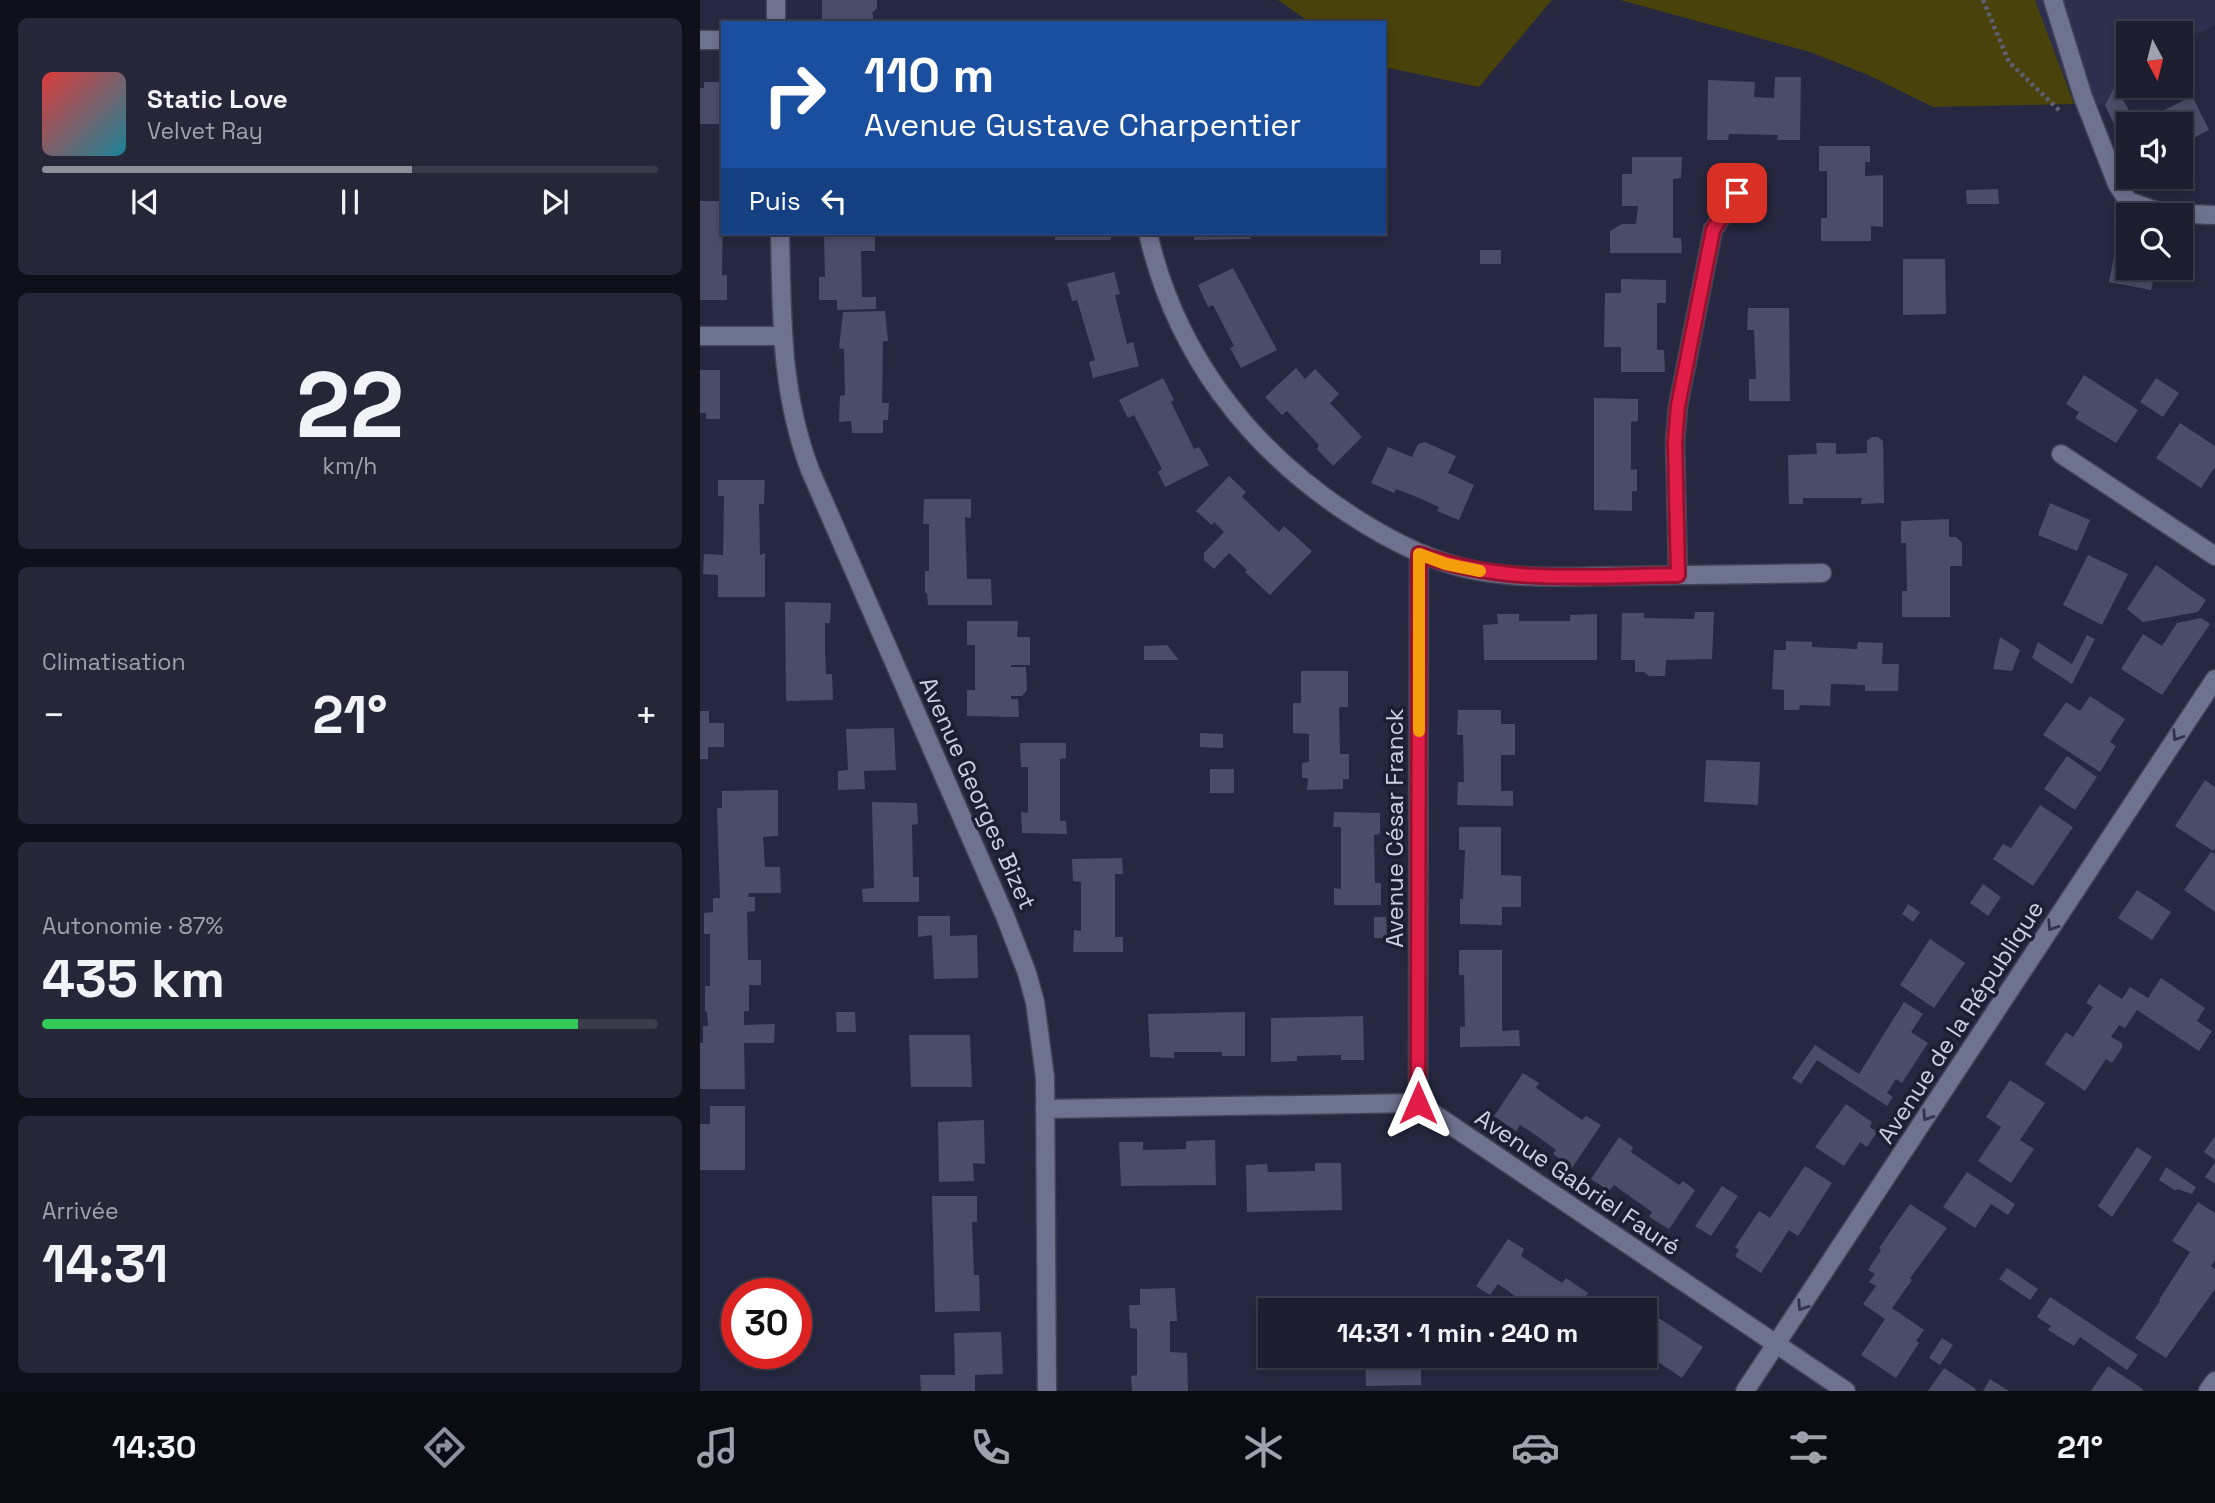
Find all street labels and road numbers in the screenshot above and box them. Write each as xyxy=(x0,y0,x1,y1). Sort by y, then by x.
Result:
street label: Avenue Georges Bizet xyxy=(913,672,1043,914)
street label: Avenue César Franck xyxy=(1379,708,1410,948)
street label: Avenue de la République xyxy=(1870,895,2050,1149)
street label: Avenue Gabriel Fauré xyxy=(1469,1102,1687,1262)

